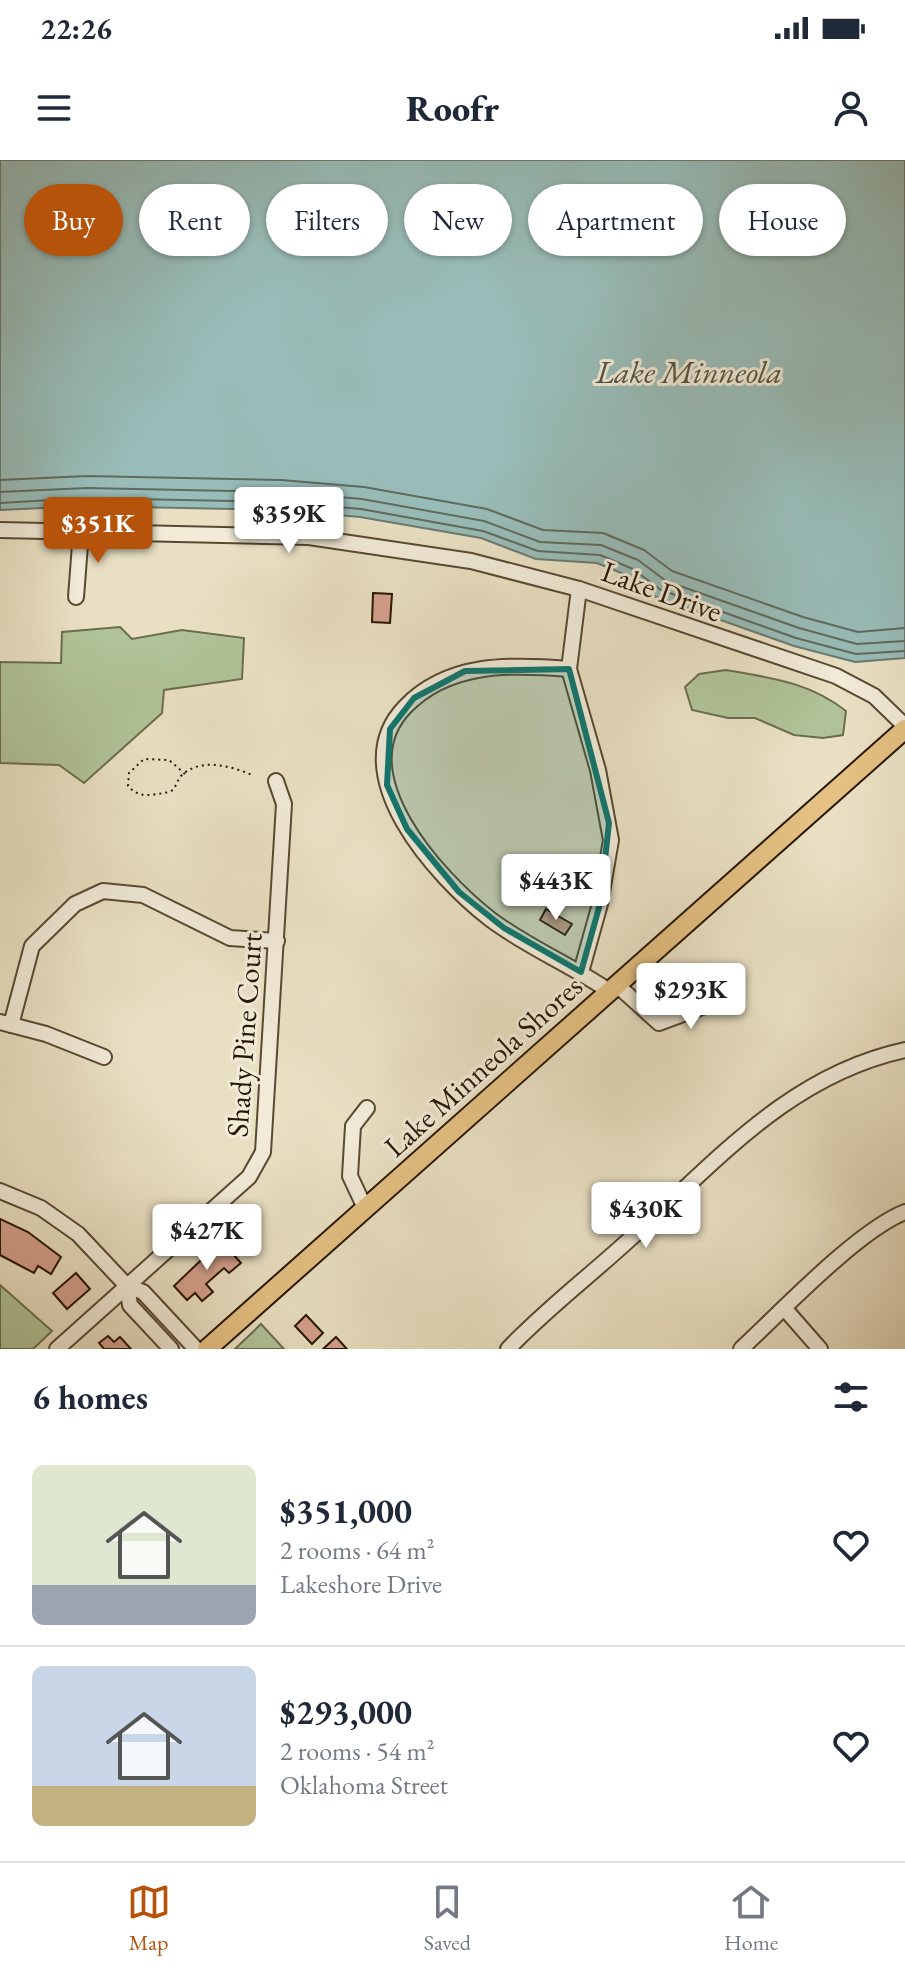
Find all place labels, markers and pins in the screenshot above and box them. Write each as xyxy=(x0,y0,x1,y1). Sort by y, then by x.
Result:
pin: $359K xyxy=(233,487,345,555)
pin: $351K xyxy=(42,497,154,565)
pin: $443K xyxy=(500,854,612,922)
pin: $293K xyxy=(635,963,747,1031)
pin: $430K xyxy=(590,1182,702,1250)
pin: $427K xyxy=(151,1204,263,1272)

